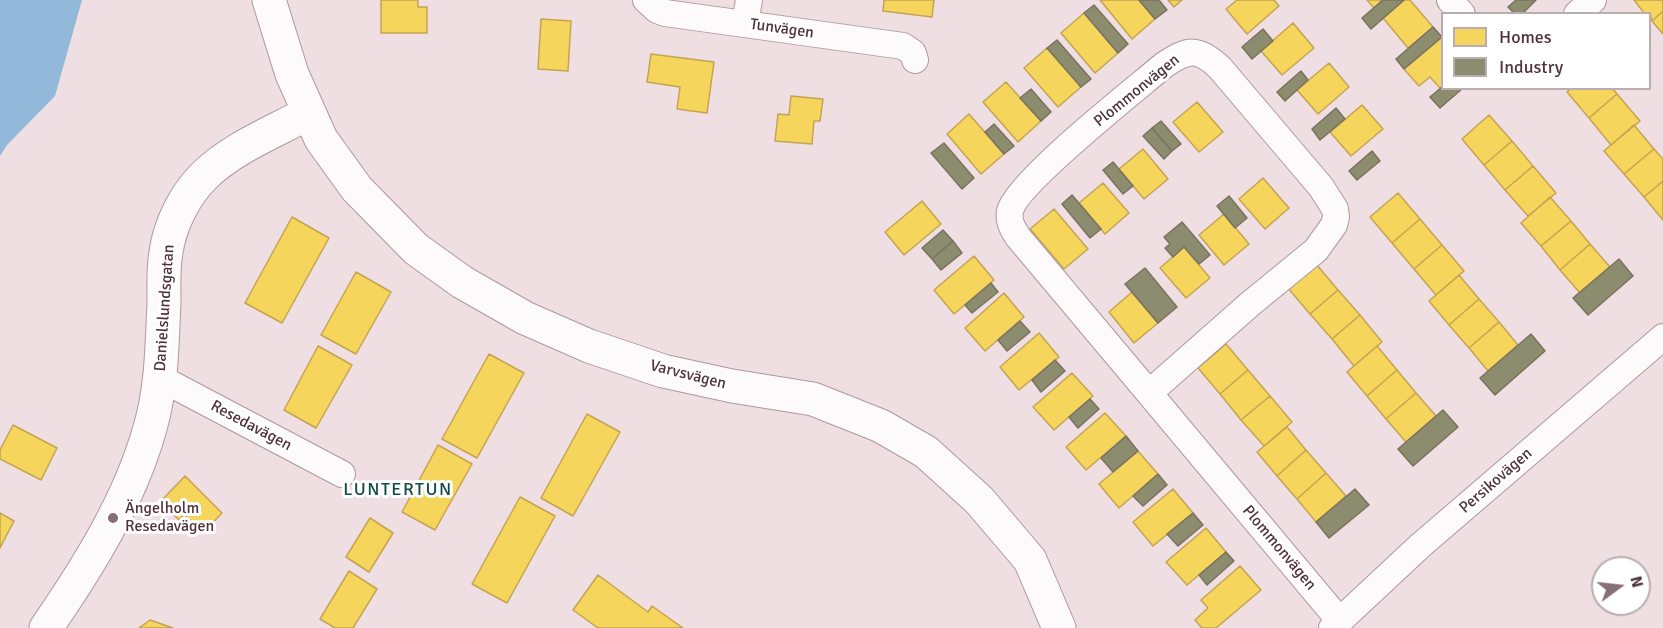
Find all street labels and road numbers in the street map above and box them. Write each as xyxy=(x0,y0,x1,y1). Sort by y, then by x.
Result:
street label: Tunvägen xyxy=(749,15,815,43)
street label: Plommonvägen xyxy=(1090,51,1184,131)
street label: Danielslundsgatan xyxy=(151,244,179,372)
street label: Varvsvägen xyxy=(648,356,728,394)
street label: Resedavägen xyxy=(207,397,295,455)
street label: Persikovägen xyxy=(1456,444,1536,518)
street label: Plommonvägen xyxy=(1238,502,1320,594)

